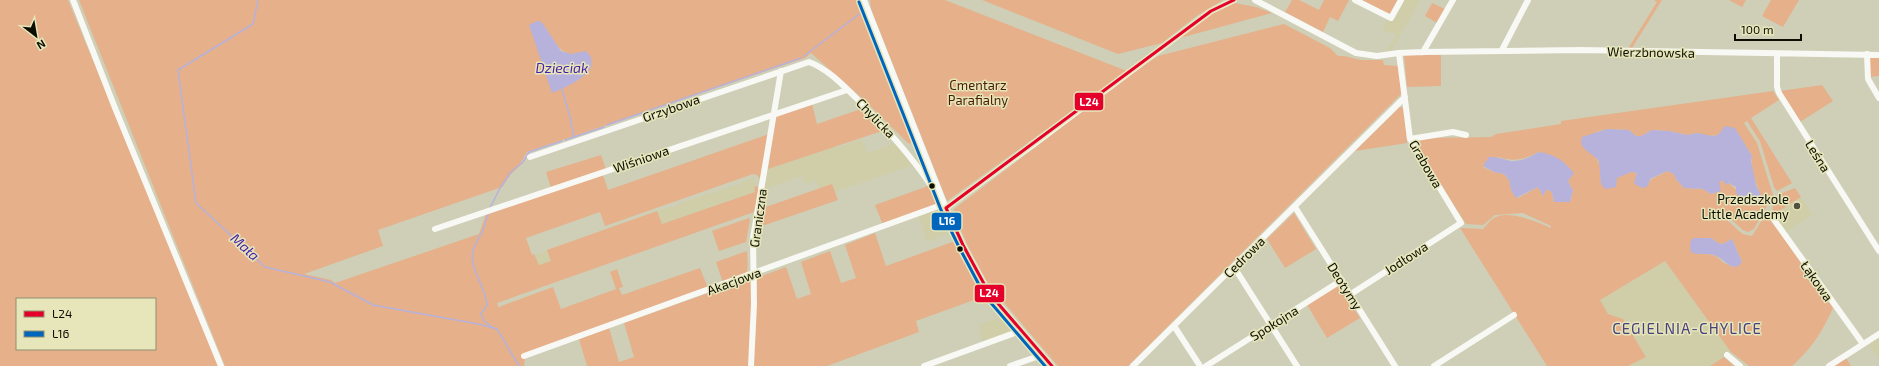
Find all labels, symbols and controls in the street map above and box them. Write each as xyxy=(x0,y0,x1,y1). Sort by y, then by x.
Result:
north arrow xyxy=(16,16,56,56)
scale bar xyxy=(1735,16,1801,42)
text: 100 m xyxy=(1741,22,1773,36)
text: N xyxy=(35,37,48,53)
street label: Wierzbnowska xyxy=(1607,43,1695,61)
water label: Dzieciak xyxy=(536,59,588,76)
park label: Cmentarz Parafialny xyxy=(948,77,1008,108)
street label: Grzybowa xyxy=(640,91,702,125)
line badge: L24 xyxy=(1074,92,1104,111)
street label: Chylicka xyxy=(853,95,899,141)
text: L24 xyxy=(1079,95,1099,108)
street label: Grabowa xyxy=(1406,137,1446,191)
street label: Leśna xyxy=(1802,137,1834,175)
street label: Wiśniowa xyxy=(611,142,671,176)
unlabelled marker xyxy=(927,181,937,191)
street label: Graniczna xyxy=(746,188,770,248)
place label: Przedszkole Little Academy xyxy=(1701,191,1789,222)
marker: Przedszkole Little Academy xyxy=(1792,201,1802,211)
line badge: L16 xyxy=(931,212,962,231)
text: L16 xyxy=(939,214,956,227)
water label: Mała xyxy=(228,229,263,264)
street label: Cedrowa xyxy=(1220,233,1268,281)
street label: Jodłowa xyxy=(1381,238,1431,278)
unlabelled marker xyxy=(955,244,965,254)
street label: Łąkowa xyxy=(1797,258,1837,304)
street label: Deotymy xyxy=(1324,259,1366,313)
street label: Akacjowa xyxy=(705,264,763,298)
line badge: L24 xyxy=(974,284,1005,303)
text: L24 xyxy=(979,286,999,299)
legend xyxy=(16,298,156,350)
street label: Spokojna xyxy=(1247,302,1301,344)
text: L24 xyxy=(52,306,72,320)
district label: CEGIELNIA-CHYLICE xyxy=(1612,319,1762,337)
text: L16 xyxy=(52,326,69,340)

